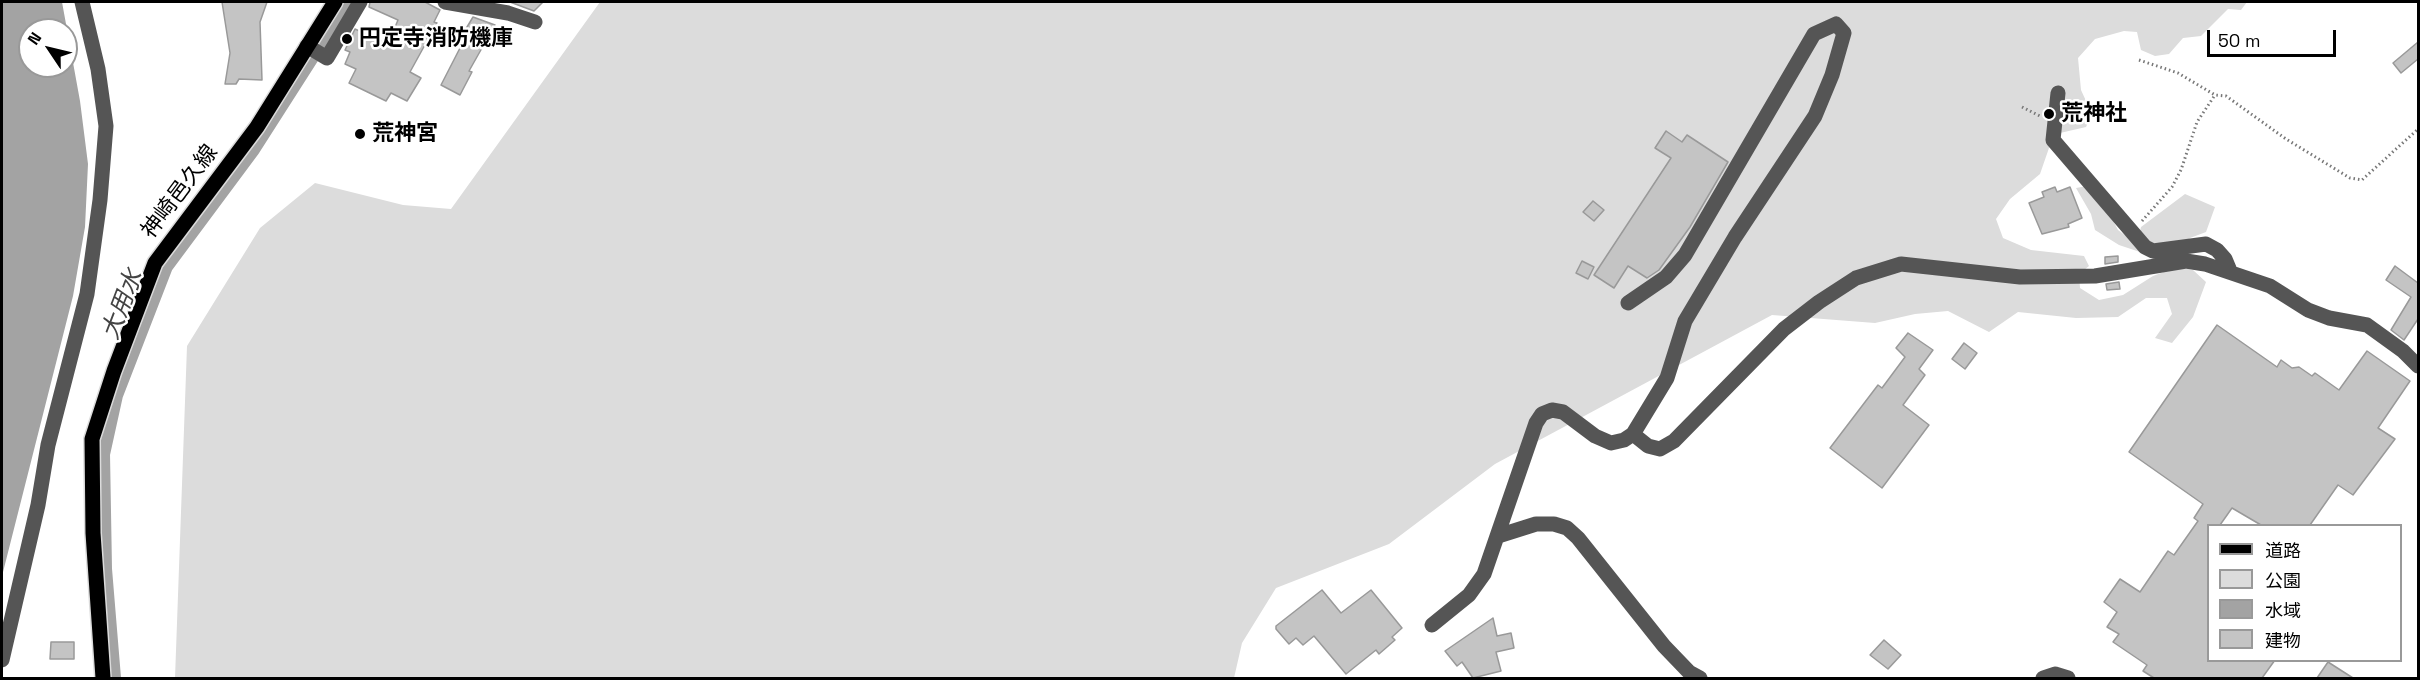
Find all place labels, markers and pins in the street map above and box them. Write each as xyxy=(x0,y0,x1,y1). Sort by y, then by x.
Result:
place label: 円定寺消防機庫 xyxy=(359,26,513,52)
marker: 円定寺消防機庫 xyxy=(340,32,354,46)
place label: 荒神社 xyxy=(2061,101,2127,127)
marker: 荒神社 xyxy=(2042,107,2056,121)
place label: 荒神宮 xyxy=(372,121,438,147)
marker: 荒神宮 xyxy=(353,127,367,141)

